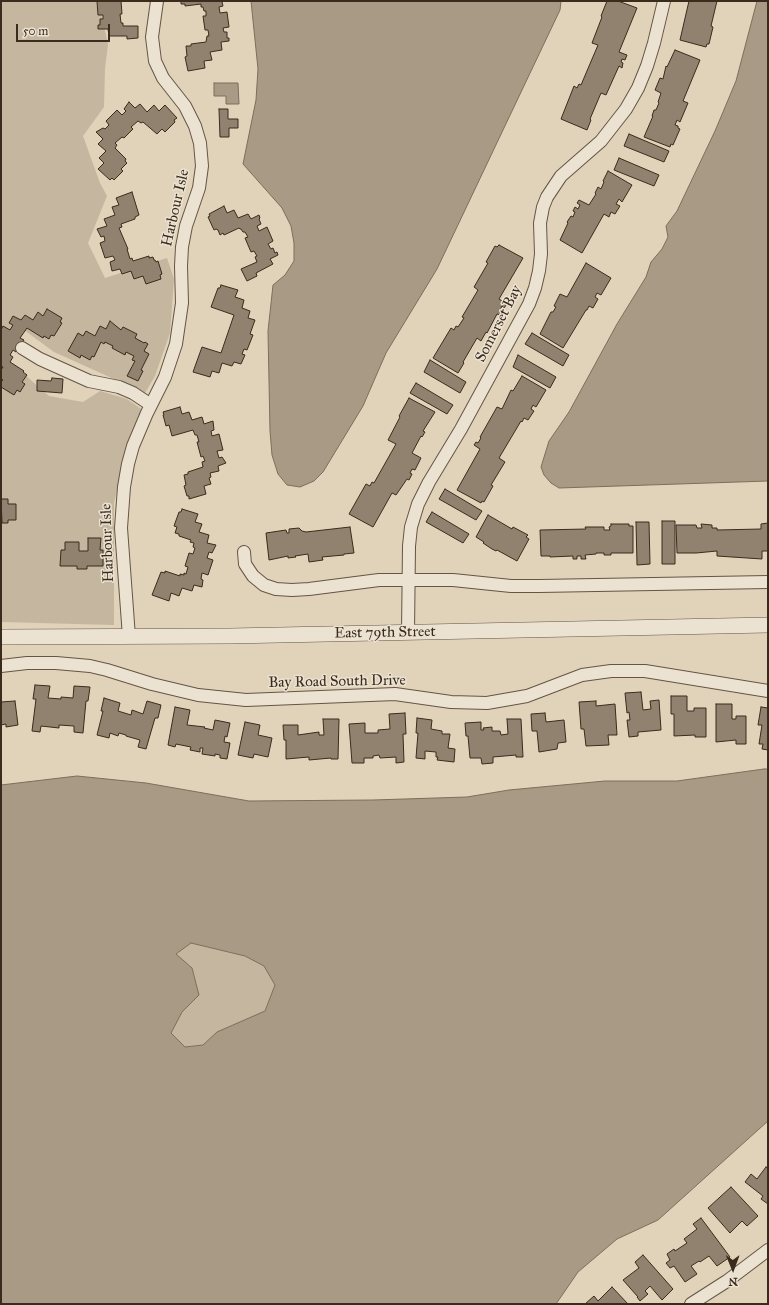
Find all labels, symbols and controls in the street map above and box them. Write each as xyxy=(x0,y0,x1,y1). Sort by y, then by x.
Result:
scale bar xyxy=(18,16,112,42)
text: 50 m xyxy=(23,24,48,38)
street label: Harbour Isle xyxy=(158,168,194,248)
street label: Somerset Bay xyxy=(472,282,526,366)
street label: Harbour Isle xyxy=(98,503,118,583)
street label: East 79th Street xyxy=(334,623,436,643)
street label: Bay Road South Drive xyxy=(268,672,406,692)
north arrow xyxy=(713,1249,753,1289)
text: N xyxy=(728,1275,738,1288)

